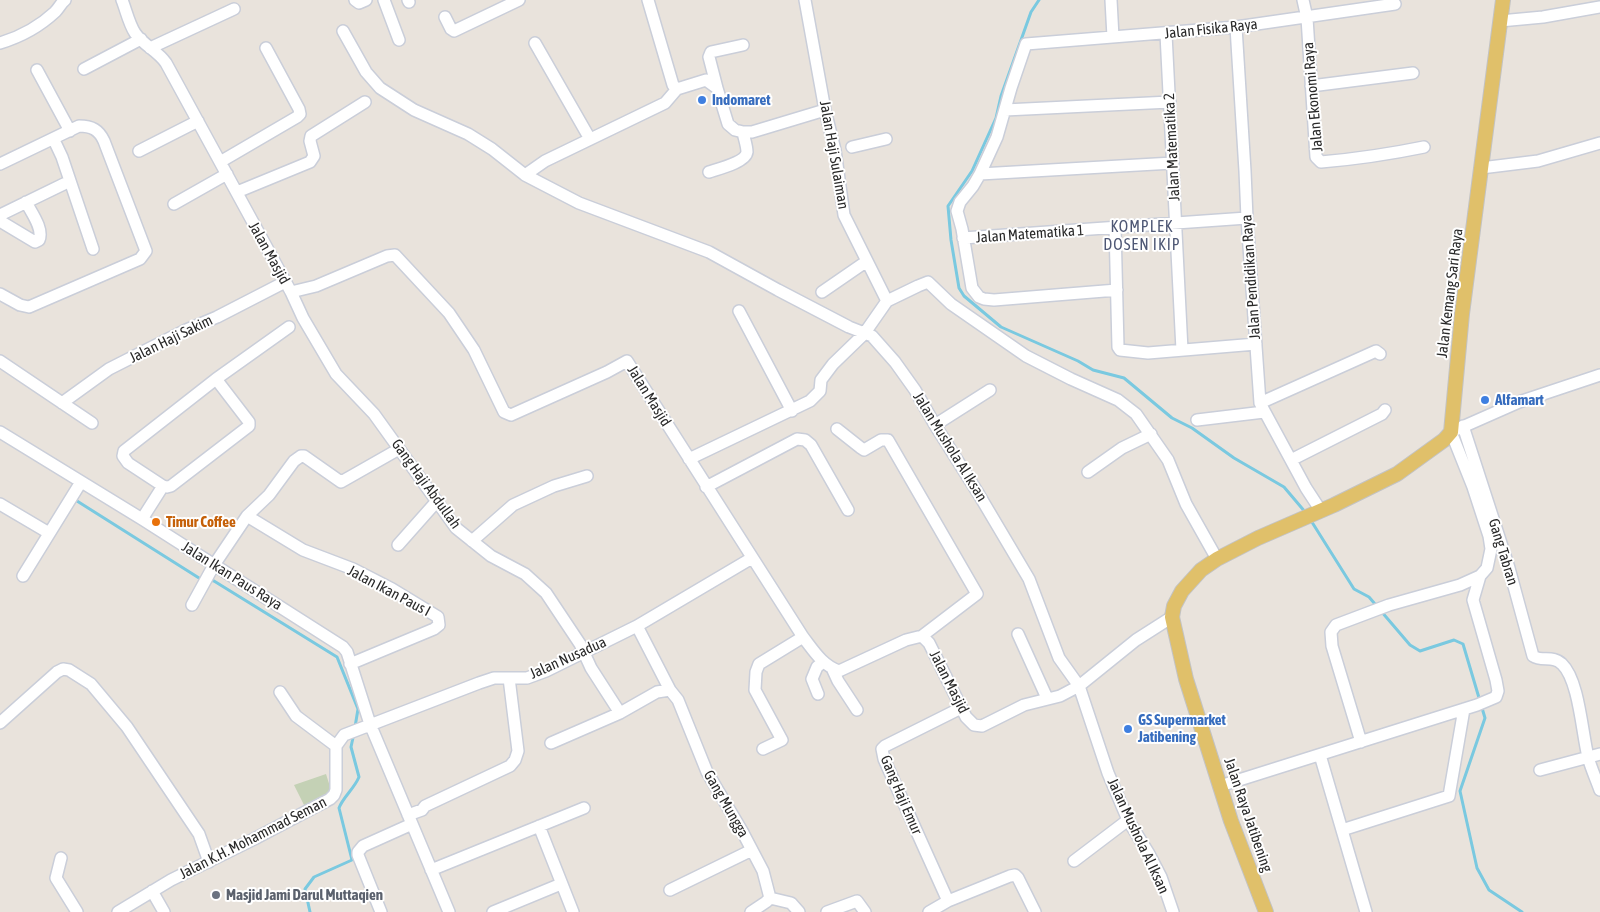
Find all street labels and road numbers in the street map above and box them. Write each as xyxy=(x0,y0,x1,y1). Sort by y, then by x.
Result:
street label: Jalan Fisika Raya xyxy=(1164,15,1258,43)
street label: Jalan Ekonomi Raya xyxy=(1299,41,1327,153)
street label: Jalan Matematika 2 xyxy=(1160,92,1184,202)
street label: Jalan Haji Sulaiman xyxy=(816,99,852,211)
street label: Jalan Pendidikan Raya xyxy=(1238,214,1264,340)
street label: Jalan Masjid xyxy=(245,219,293,287)
street label: Jalan Matematika 1 xyxy=(975,221,1085,247)
street label: Jalan Kemang Sari Raya xyxy=(1433,227,1467,359)
street label: Jalan Haji Sakim xyxy=(126,311,216,367)
street label: Jalan Masjid xyxy=(623,362,675,430)
street label: Jalan Mushola Al Iksan xyxy=(909,389,991,505)
street label: Gang Haji Abdullah xyxy=(387,436,465,532)
street label: Gang Tabran xyxy=(1484,517,1522,587)
street label: Jalan Ikan Paus Raya xyxy=(179,538,285,614)
street label: Jalan Ikan Paus I xyxy=(344,562,434,620)
street label: Jalan Nusadua xyxy=(527,633,609,683)
street label: Jalan Masjid xyxy=(925,647,973,717)
street label: Gang Haji Emur xyxy=(876,753,926,837)
street label: Jalan Raya Jatibening xyxy=(1220,756,1276,874)
street label: Gang Mungga xyxy=(700,767,752,841)
street label: Jalan Mushola Al Iksan xyxy=(1103,775,1173,897)
street label: Jalan K.H. Mohammad Seman xyxy=(176,793,330,883)

